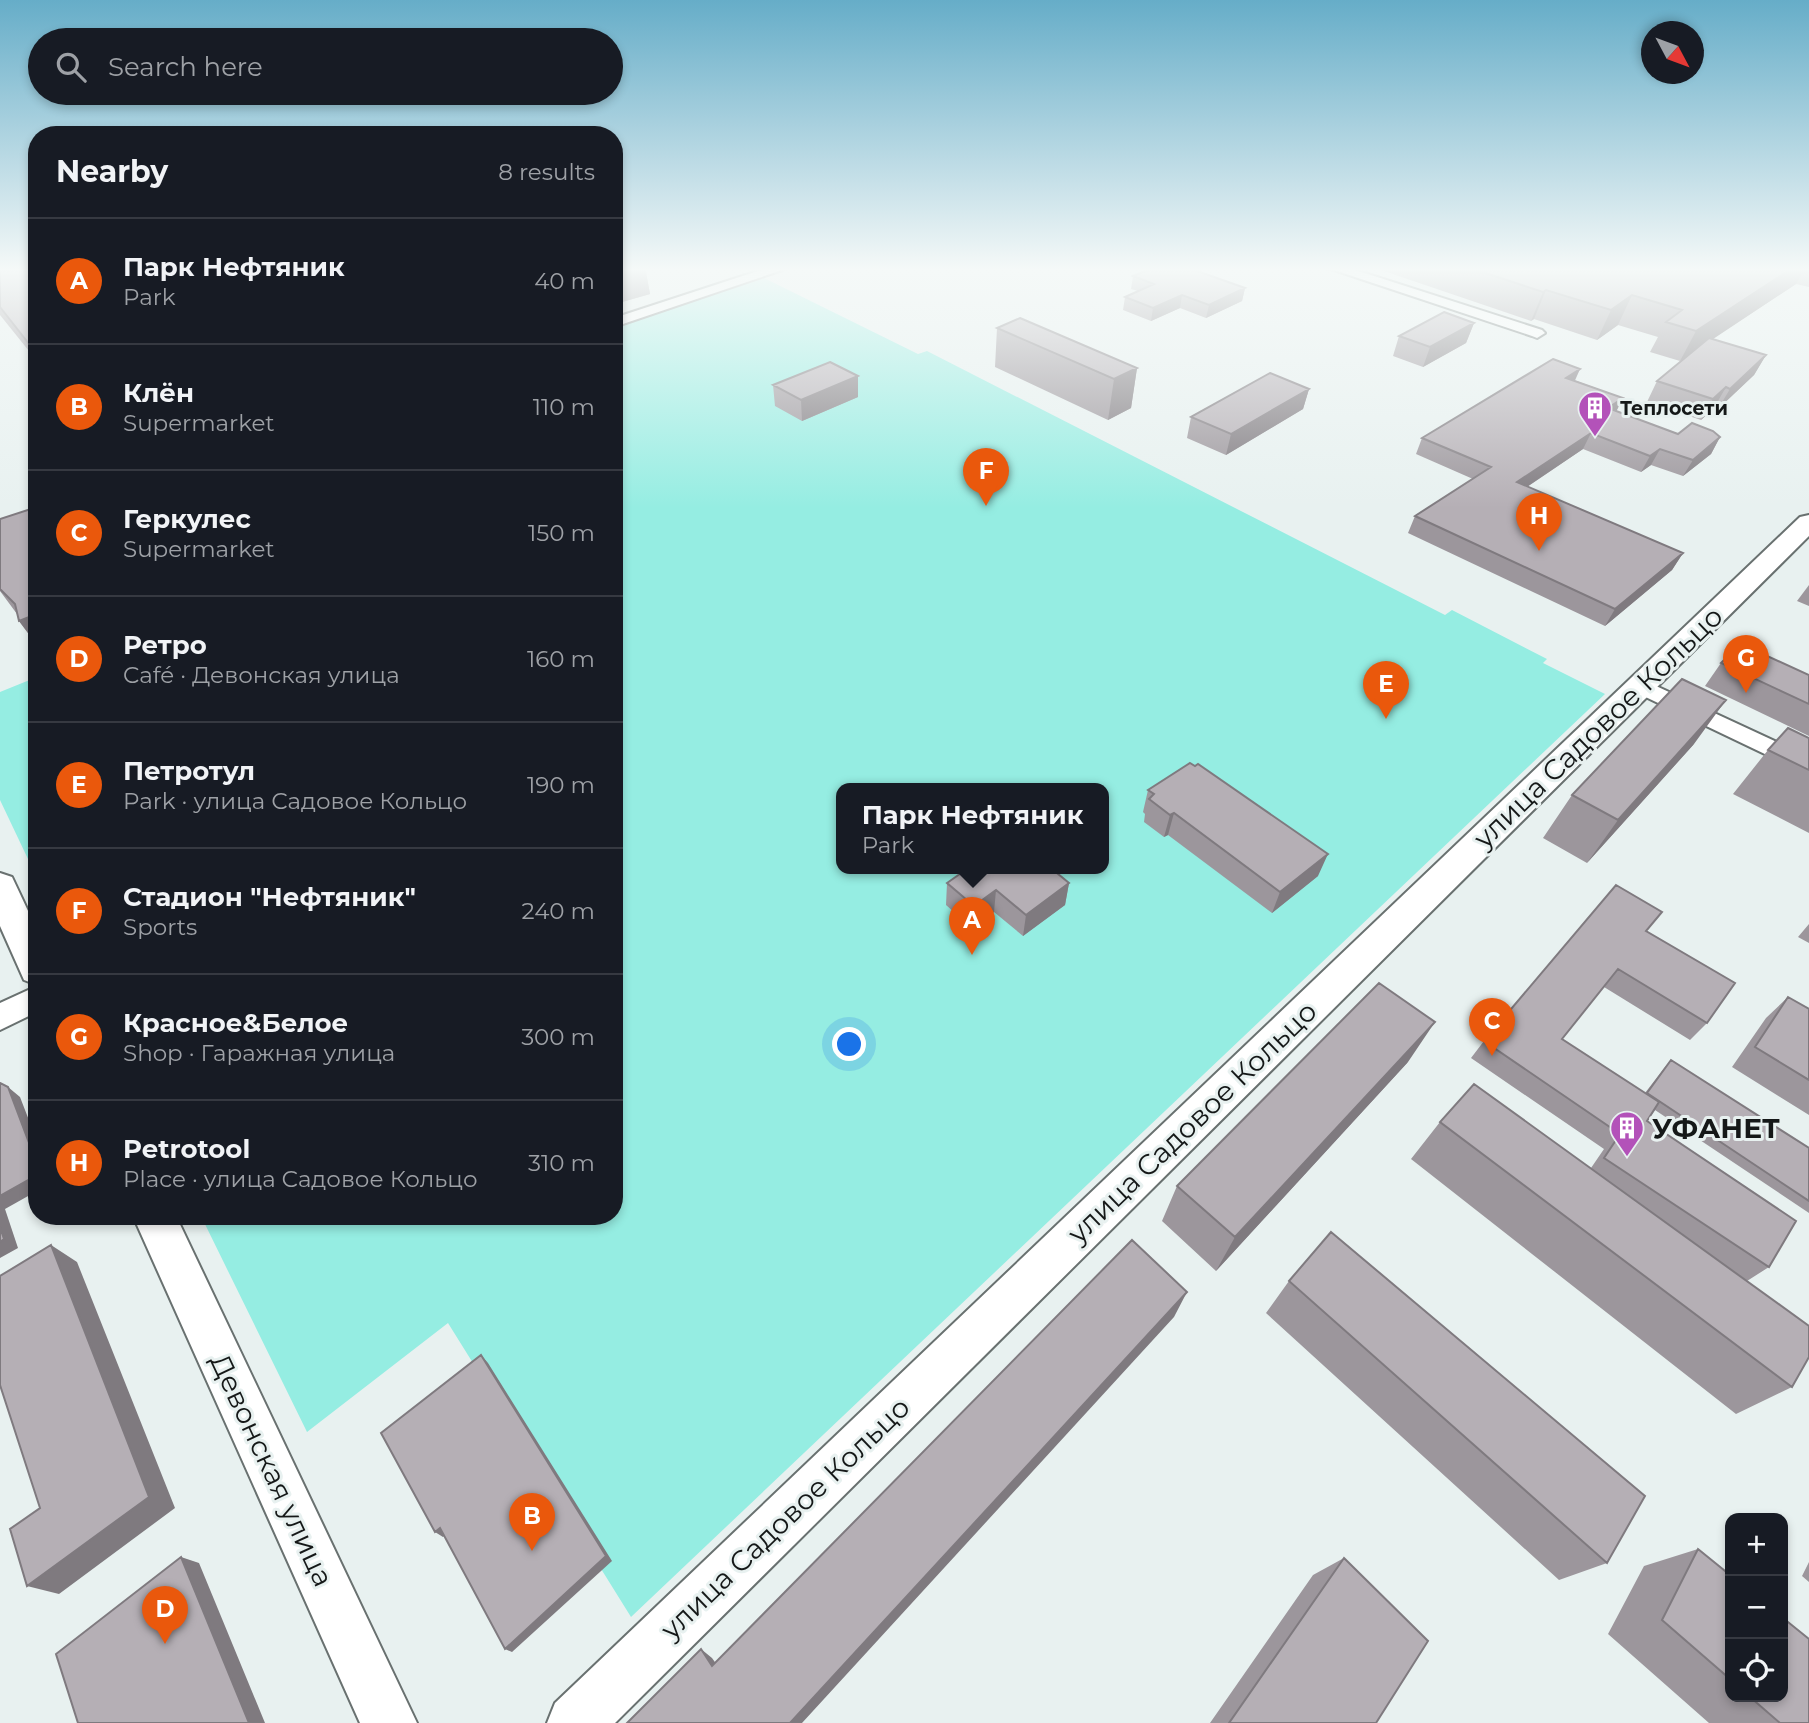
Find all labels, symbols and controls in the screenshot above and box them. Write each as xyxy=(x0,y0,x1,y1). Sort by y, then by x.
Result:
north arrow xyxy=(1641,21,1704,84)
search box xyxy=(28,28,623,105)
icon: search xyxy=(52,48,90,86)
text: Search here xyxy=(108,51,263,83)
text: Nearby xyxy=(56,153,168,190)
text: 8 results xyxy=(498,158,595,186)
text: Парк Нефтяник xyxy=(123,251,345,283)
text: A xyxy=(70,267,88,295)
text: 40 m xyxy=(534,267,595,295)
text: Park xyxy=(123,283,176,311)
text: Клён xyxy=(123,377,194,409)
building icon: Теплосети xyxy=(1576,389,1614,438)
text: B xyxy=(70,393,88,421)
text: 110 m xyxy=(533,393,595,421)
place label: Теплосети xyxy=(1620,397,1728,420)
text: Supermarket xyxy=(123,409,275,437)
pin: F xyxy=(963,448,1009,506)
pin: H xyxy=(1516,493,1562,551)
text: Геркулес xyxy=(123,503,251,535)
text: C xyxy=(71,519,87,547)
text: 150 m xyxy=(528,519,595,547)
text: Supermarket xyxy=(123,535,275,563)
street label: улица Садовое Кольцо xyxy=(1466,599,1730,856)
text: Ретро xyxy=(123,629,207,661)
pin: G xyxy=(1723,635,1769,693)
text: D xyxy=(70,645,89,673)
text: 160 m xyxy=(527,645,595,673)
text: Café · Девонская улица xyxy=(123,661,400,689)
pin: E xyxy=(1363,661,1409,719)
text: Петротул xyxy=(123,755,255,787)
text: E xyxy=(71,771,87,799)
text: 190 m xyxy=(527,771,595,799)
popup xyxy=(836,783,1109,874)
text: Park · улица Садовое Кольцо xyxy=(123,787,467,815)
text: Парк Нефтяник xyxy=(862,799,1083,831)
text: Park xyxy=(862,831,914,859)
text: Стадион "Нефтяник" xyxy=(123,881,416,913)
text: F xyxy=(72,897,86,925)
text: 240 m xyxy=(522,897,595,925)
pin: A xyxy=(949,897,995,955)
text: Sports xyxy=(123,913,197,941)
street label: улица Садовое Кольцо xyxy=(1060,994,1324,1251)
pin: C xyxy=(1469,998,1515,1056)
text: Красное&Белое xyxy=(123,1007,348,1039)
text: G xyxy=(70,1023,88,1051)
text: 300 m xyxy=(521,1023,595,1051)
your location xyxy=(832,1027,866,1061)
text: Shop · Гаражная улица xyxy=(123,1039,395,1067)
building icon: УФАНЕТ xyxy=(1608,1109,1646,1158)
place label: УФАНЕТ xyxy=(1652,1111,1780,1145)
text: Petrotool xyxy=(123,1133,250,1165)
text: H xyxy=(70,1149,88,1177)
text: 310 m xyxy=(528,1149,595,1177)
text: Place · улица Садовое Кольцо xyxy=(123,1165,478,1193)
street label: Девонская улица xyxy=(203,1348,341,1592)
street label: улица Садовое Кольцо xyxy=(653,1390,917,1647)
pin: B xyxy=(509,1493,555,1551)
map controls xyxy=(1725,1513,1788,1702)
button: + xyxy=(1725,1513,1788,1576)
button: − xyxy=(1725,1576,1788,1639)
pin: D xyxy=(142,1586,188,1644)
button: locate xyxy=(1725,1639,1788,1702)

